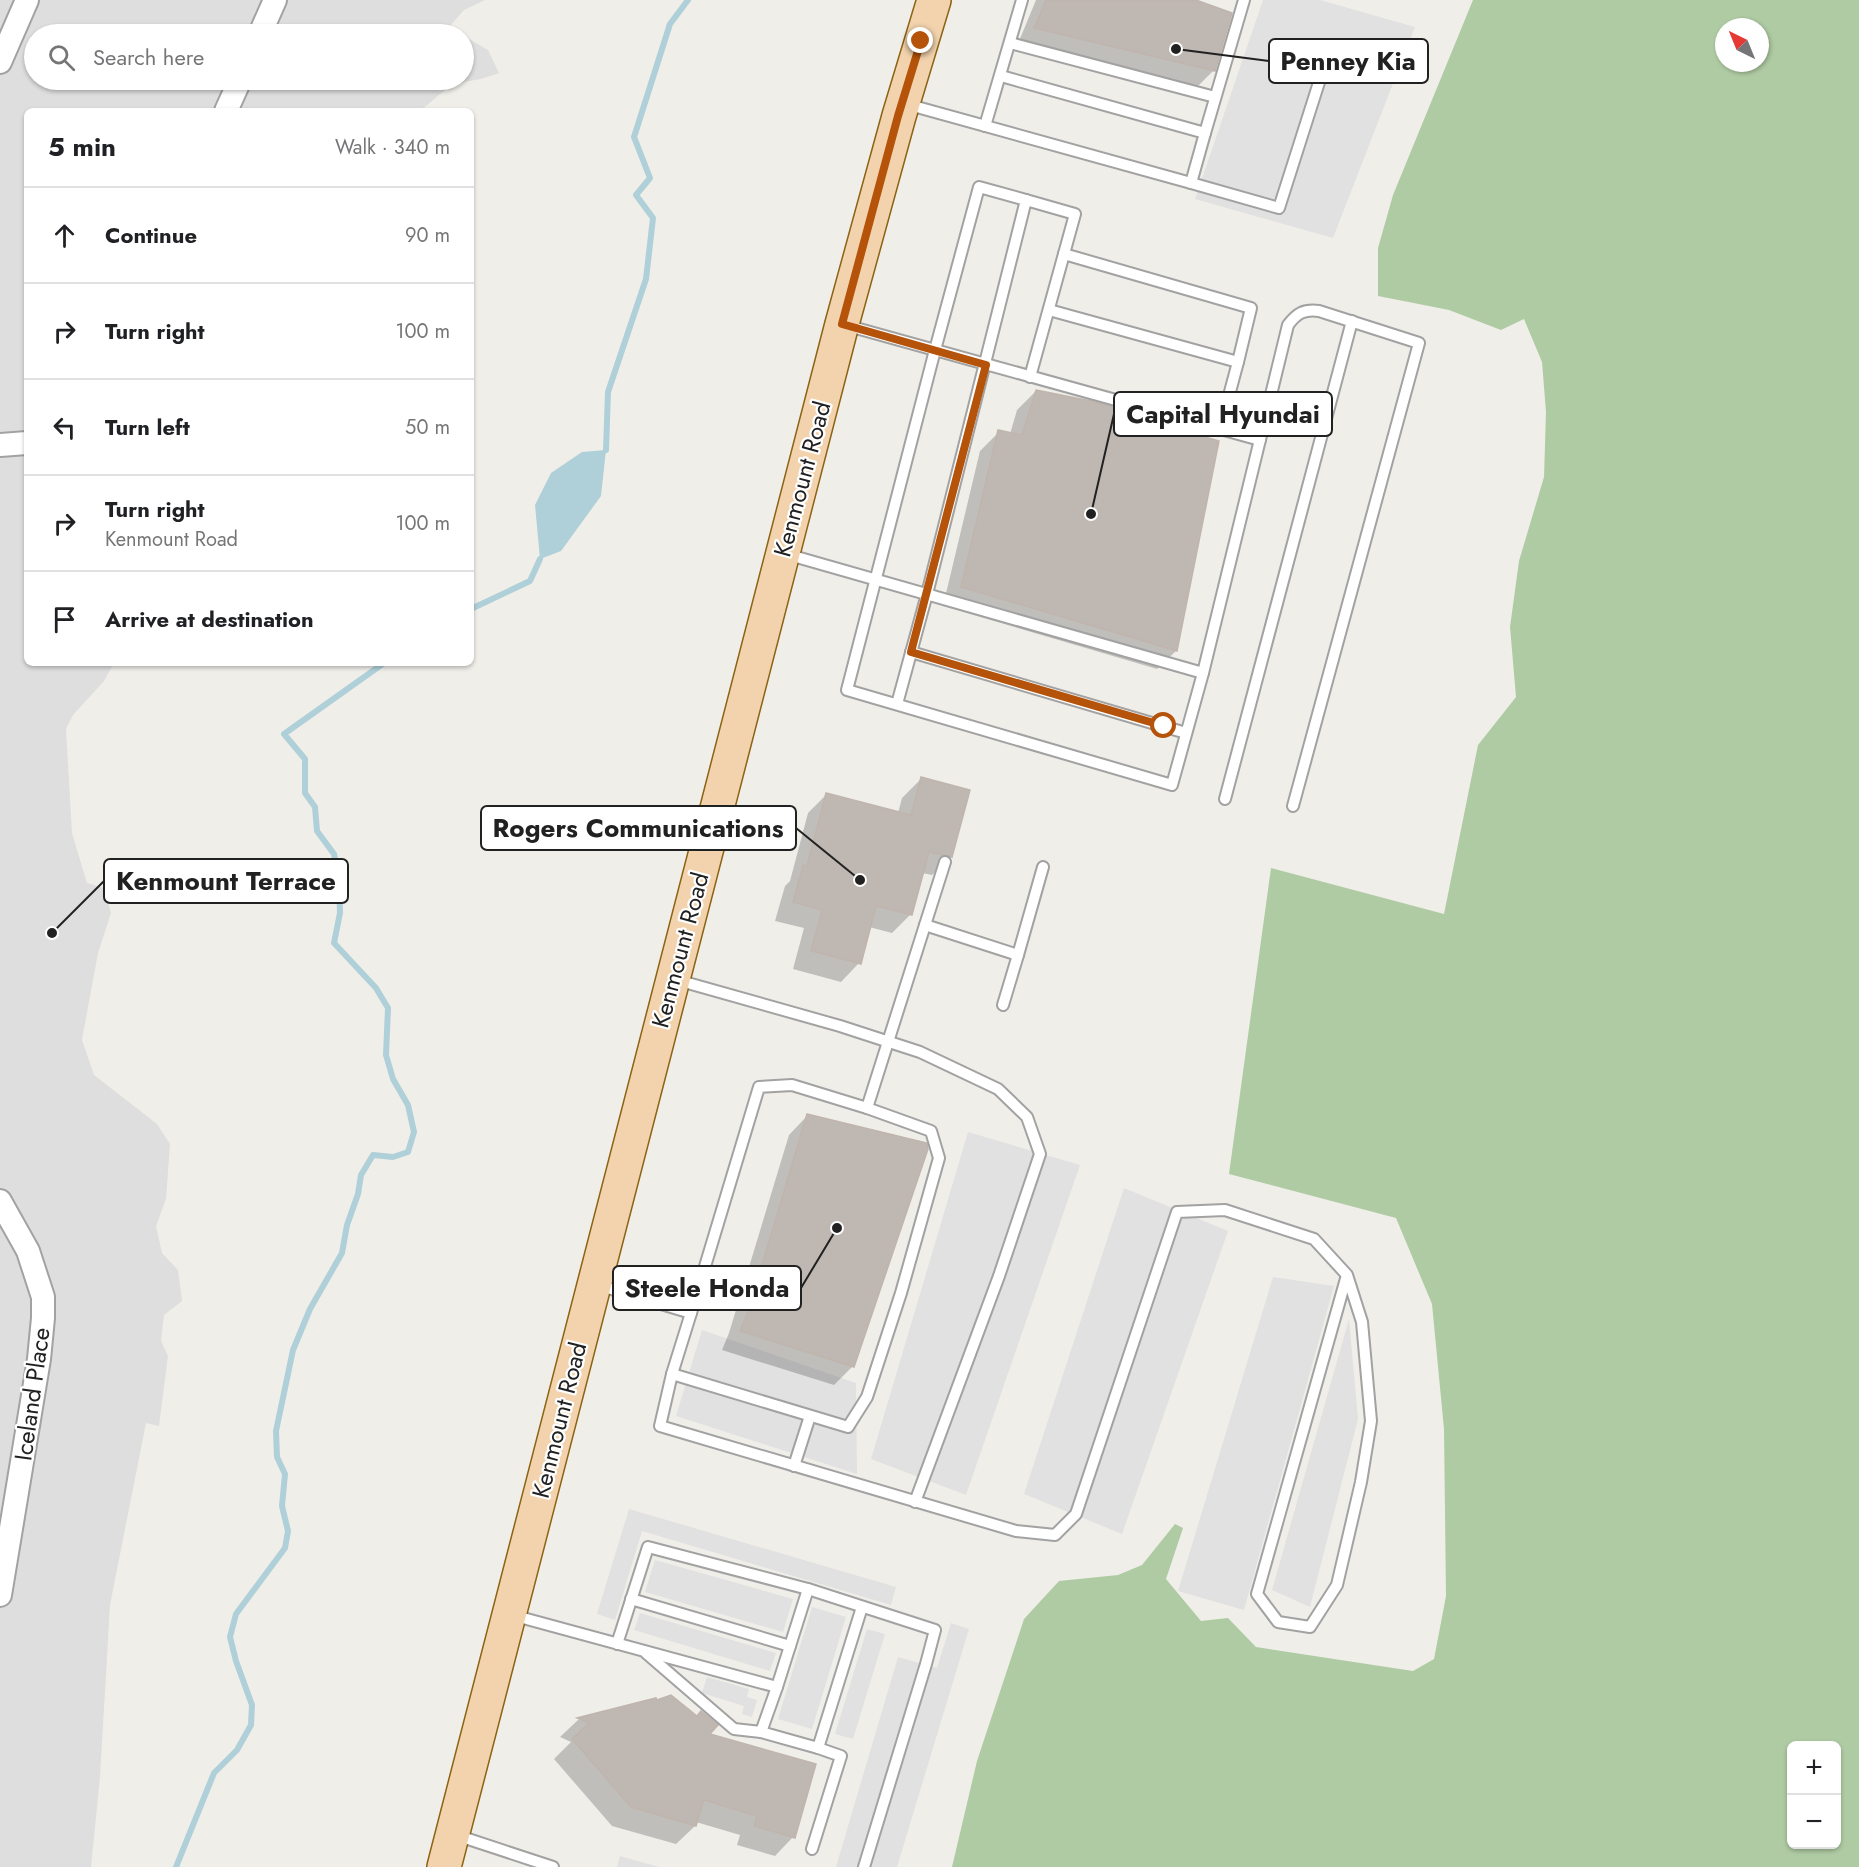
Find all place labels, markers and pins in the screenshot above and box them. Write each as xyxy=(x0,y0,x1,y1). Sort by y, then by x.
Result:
callout: Penney Kia xyxy=(1269,39,1428,83)
callout: Capital Hyundai xyxy=(1114,392,1332,436)
callout: Rogers Communications xyxy=(481,806,796,850)
callout: Kenmount Terrace xyxy=(104,859,348,903)
callout: Steele Honda xyxy=(613,1266,801,1310)

